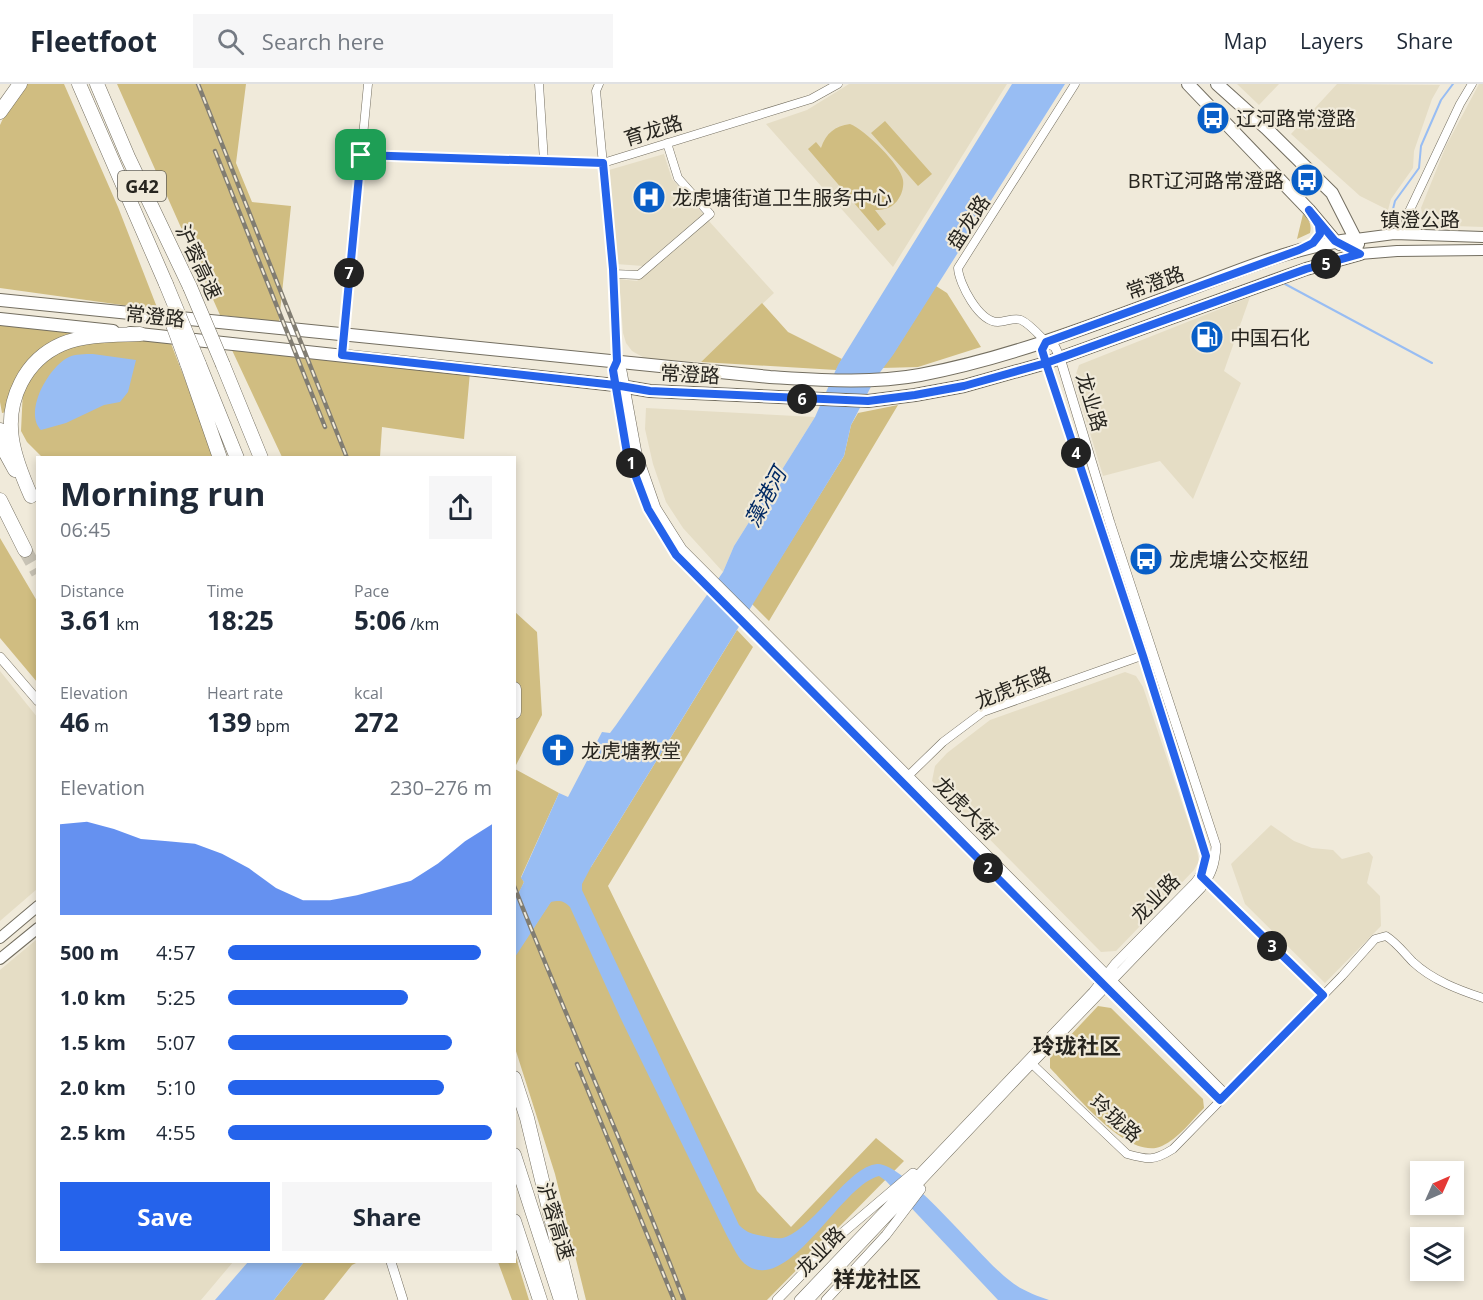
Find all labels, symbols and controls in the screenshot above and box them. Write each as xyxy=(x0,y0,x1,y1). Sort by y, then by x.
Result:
search box xyxy=(193,14,613,68)
text: Fleetfoot xyxy=(30,22,157,60)
icon: search xyxy=(214,25,247,58)
text: Search here xyxy=(262,26,384,56)
text: Map xyxy=(1224,27,1267,55)
text: Layers xyxy=(1300,27,1364,55)
text: Share xyxy=(1397,27,1453,55)
bus stop icon: 辽河路常澄路 xyxy=(1195,100,1231,136)
place label: 辽河路常澄路 xyxy=(1236,105,1356,132)
street label: 育龙路 xyxy=(620,108,686,152)
pin xyxy=(335,129,386,180)
icon: arrive xyxy=(344,138,377,171)
bus stop icon: BRT辽河路常澄路 xyxy=(1289,162,1325,198)
place label: BRT辽河路常澄路 xyxy=(1128,167,1284,194)
road number: G42 xyxy=(118,171,166,201)
hospital icon: 龙虎塘街道卫生服务中心 xyxy=(631,179,667,215)
place label: 龙虎塘街道卫生服务中心 xyxy=(672,184,892,211)
street label: 盘龙路 xyxy=(940,189,996,255)
street label: 镇澄公路 xyxy=(1380,206,1460,233)
street label: 沪蓉高速 xyxy=(170,220,228,304)
pin: 5 xyxy=(1311,249,1341,279)
text: 5 xyxy=(1321,253,1331,275)
pin: 7 xyxy=(334,258,364,288)
street label: 常澄路 xyxy=(1122,259,1188,305)
text: 7 xyxy=(344,262,354,284)
street label: 常澄路 xyxy=(124,299,186,333)
fuel station icon: 中国石化 xyxy=(1189,319,1225,355)
place label: 中国石化 xyxy=(1230,324,1310,351)
street label: 常澄路 xyxy=(659,359,721,389)
street label: 龙业路 xyxy=(1070,369,1114,435)
pin: 6 xyxy=(787,384,817,414)
text: 6 xyxy=(797,388,807,410)
pin: 4 xyxy=(1061,438,1091,468)
text: 4 xyxy=(1071,442,1081,464)
pin: 1 xyxy=(616,448,646,478)
text: 1 xyxy=(626,452,636,474)
water label: 藻港河 xyxy=(738,459,794,531)
text: Morning run xyxy=(60,471,266,516)
button: share xyxy=(429,476,492,539)
text: 06:45 xyxy=(60,516,111,543)
bus stop icon: 龙虎塘公交枢纽 xyxy=(1128,541,1164,577)
place label: 龙虎塘公交枢纽 xyxy=(1169,546,1309,573)
text: Distance xyxy=(60,580,124,602)
text: Time xyxy=(207,580,244,602)
text: Pace xyxy=(354,580,389,602)
text: 3.61 xyxy=(60,602,112,638)
text: 18:25 xyxy=(207,602,274,638)
text: 5:06 xyxy=(354,602,406,638)
text: km xyxy=(112,613,139,635)
text: /km xyxy=(406,613,439,635)
street label: 龙虎东路 xyxy=(971,659,1055,715)
text: Elevation xyxy=(60,682,128,704)
text: Heart rate xyxy=(207,682,283,704)
text: kcal xyxy=(354,682,383,704)
text: 46 xyxy=(60,704,90,740)
text: 139 xyxy=(207,704,252,740)
text: 272 xyxy=(354,704,399,740)
text: m xyxy=(90,715,109,737)
text: bpm xyxy=(252,715,290,737)
church icon: 龙虎塘教堂 xyxy=(540,732,576,768)
place label: 龙虎塘教堂 xyxy=(581,737,681,764)
street label: 龙虎大街 xyxy=(928,770,1004,846)
text: Elevation xyxy=(60,774,145,801)
text: 230–276 m xyxy=(390,774,492,801)
pin: 2 xyxy=(973,853,1003,883)
text: 2 xyxy=(983,857,993,879)
street label: 龙业路 xyxy=(1124,867,1186,929)
pin: 3 xyxy=(1257,931,1287,961)
text: 3 xyxy=(1267,935,1277,957)
text: 500 m xyxy=(60,939,119,966)
text: 4:57 xyxy=(156,939,196,966)
text: 1.0 km xyxy=(60,984,126,1011)
text: 5:25 xyxy=(156,984,196,1011)
text: 1.5 km xyxy=(60,1029,126,1056)
text: 5:07 xyxy=(156,1029,196,1056)
district label: 玲珑社区 xyxy=(1033,1030,1121,1060)
text: 2.0 km xyxy=(60,1074,126,1101)
text: 5:10 xyxy=(156,1074,196,1101)
street label: 玲珑路 xyxy=(1085,1088,1147,1148)
text: 2.5 km xyxy=(60,1119,126,1146)
text: 4:55 xyxy=(156,1119,196,1146)
north arrow xyxy=(1410,1161,1464,1215)
map controls xyxy=(1410,1161,1464,1281)
street label: 沪蓉高速 xyxy=(531,1179,581,1263)
button: Save xyxy=(60,1182,270,1251)
button: Share xyxy=(282,1182,492,1251)
street label: 龙业路 xyxy=(789,1220,851,1282)
button: layers xyxy=(1410,1227,1464,1281)
district label: 祥龙社区 xyxy=(833,1263,921,1293)

